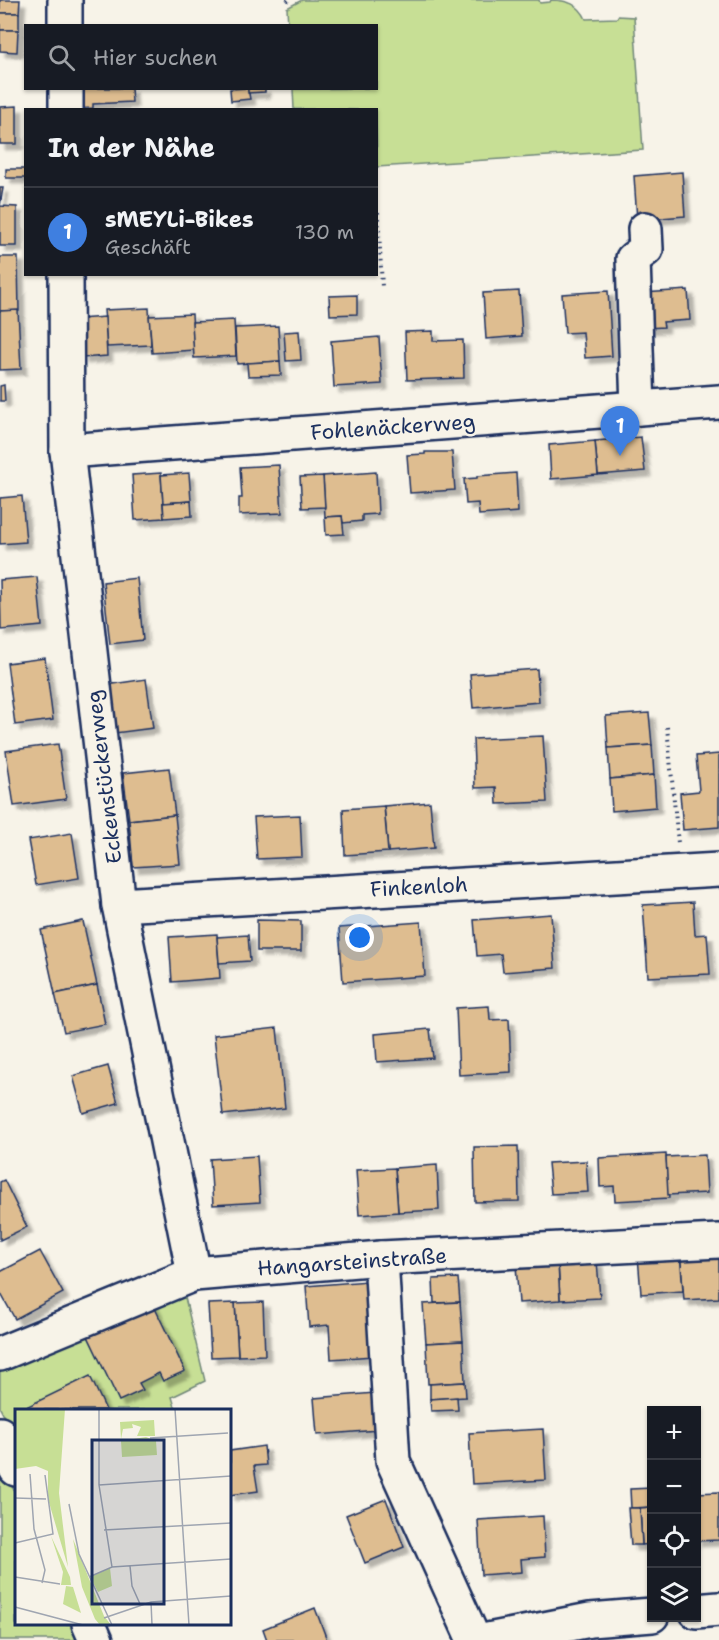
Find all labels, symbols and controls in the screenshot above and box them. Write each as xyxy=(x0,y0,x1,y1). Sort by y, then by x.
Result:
search box xyxy=(24,24,378,90)
icon: search xyxy=(45,41,78,74)
text: Hier suchen xyxy=(93,43,218,72)
text: In der Nähe xyxy=(48,130,215,165)
text: sMEYLi-Bikes xyxy=(105,205,254,234)
text: 1 xyxy=(63,219,72,245)
text: 130 m xyxy=(295,219,354,245)
text: Geschäft xyxy=(105,234,191,260)
pin: 1 xyxy=(600,406,640,456)
street label: Fohlenäckerweg xyxy=(310,407,476,447)
street label: Eckenstückerweg xyxy=(79,689,129,865)
street label: Finkenloh xyxy=(370,870,468,904)
your location xyxy=(345,923,374,952)
street label: Hangarsteinstraße xyxy=(256,1241,448,1283)
map controls xyxy=(647,1406,701,1622)
button: + xyxy=(647,1406,701,1460)
inset map xyxy=(15,1409,231,1625)
button: − xyxy=(647,1460,701,1514)
button: locate xyxy=(647,1514,701,1568)
button: layers xyxy=(647,1568,701,1622)

